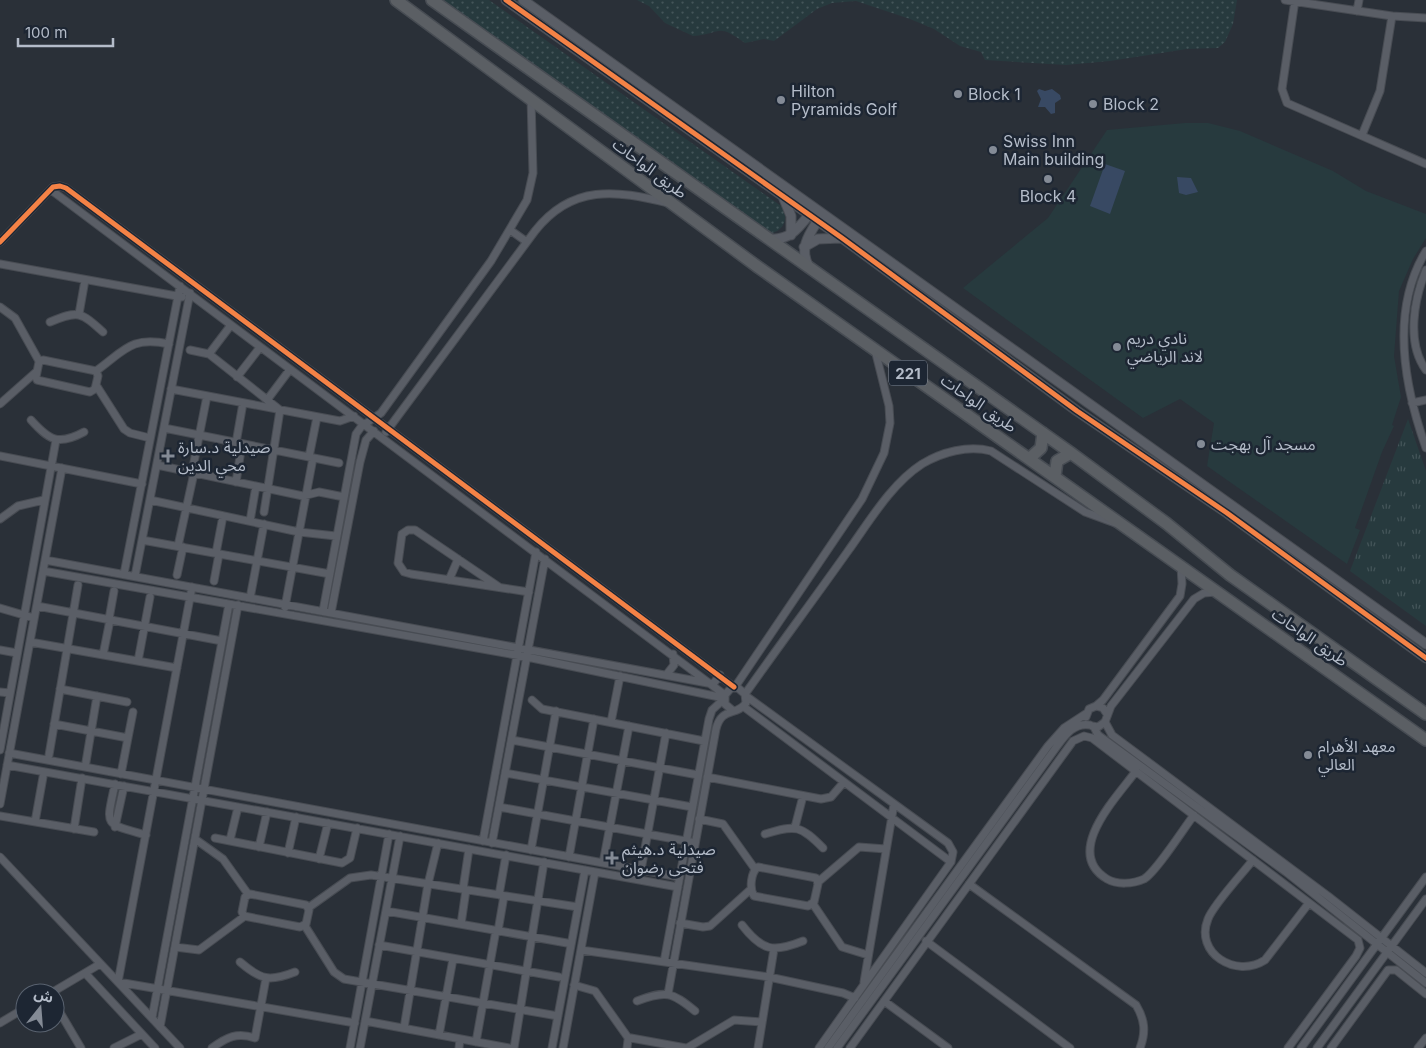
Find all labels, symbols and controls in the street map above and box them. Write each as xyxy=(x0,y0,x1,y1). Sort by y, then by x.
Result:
scale bar xyxy=(18,15,112,47)
text: 100 m xyxy=(25,23,67,42)
place label: Hilton Pyramids Golf xyxy=(791,81,897,119)
place label: Block 1 xyxy=(968,84,1021,104)
marker: Block 1 xyxy=(952,88,964,100)
marker: Hilton Pyramids Golf xyxy=(775,94,787,106)
place label: Block 2 xyxy=(1103,94,1159,114)
marker: Block 2 xyxy=(1087,98,1099,110)
place label: Swiss Inn Main building xyxy=(1003,131,1104,169)
street label: طريق الواحات xyxy=(608,133,691,203)
marker: Swiss Inn Main building xyxy=(987,144,999,156)
marker: Block 4 xyxy=(1042,173,1054,185)
place label: Block 4 xyxy=(1020,186,1076,206)
place label: نادي دريم لاند الرياضي xyxy=(1127,328,1203,369)
marker: نادي دريم لاند الرياضي xyxy=(1111,341,1123,353)
road number: 221 xyxy=(889,360,927,386)
street label: طريق الواحات xyxy=(937,370,1021,437)
place label: مسجد آل بهجت xyxy=(1211,434,1316,455)
place label: صيدلية د.سارة محي الدين xyxy=(178,437,271,478)
marker: مسجد آل بهجت xyxy=(1195,438,1207,450)
marker: صيدلية د.سارة محي الدين xyxy=(162,450,174,462)
street label: طريق الواحات xyxy=(1268,604,1352,671)
place label: معهد الأهرام العالي xyxy=(1318,736,1396,777)
marker: معهد الأهرام العالي xyxy=(1302,749,1314,761)
place label: صيدلية د.هيثم فتحى رضوان xyxy=(622,839,716,877)
marker: صيدلية د.هيثم فتحى رضوان xyxy=(606,852,618,864)
north arrow xyxy=(15,983,65,1033)
text: ش xyxy=(32,984,56,1006)

